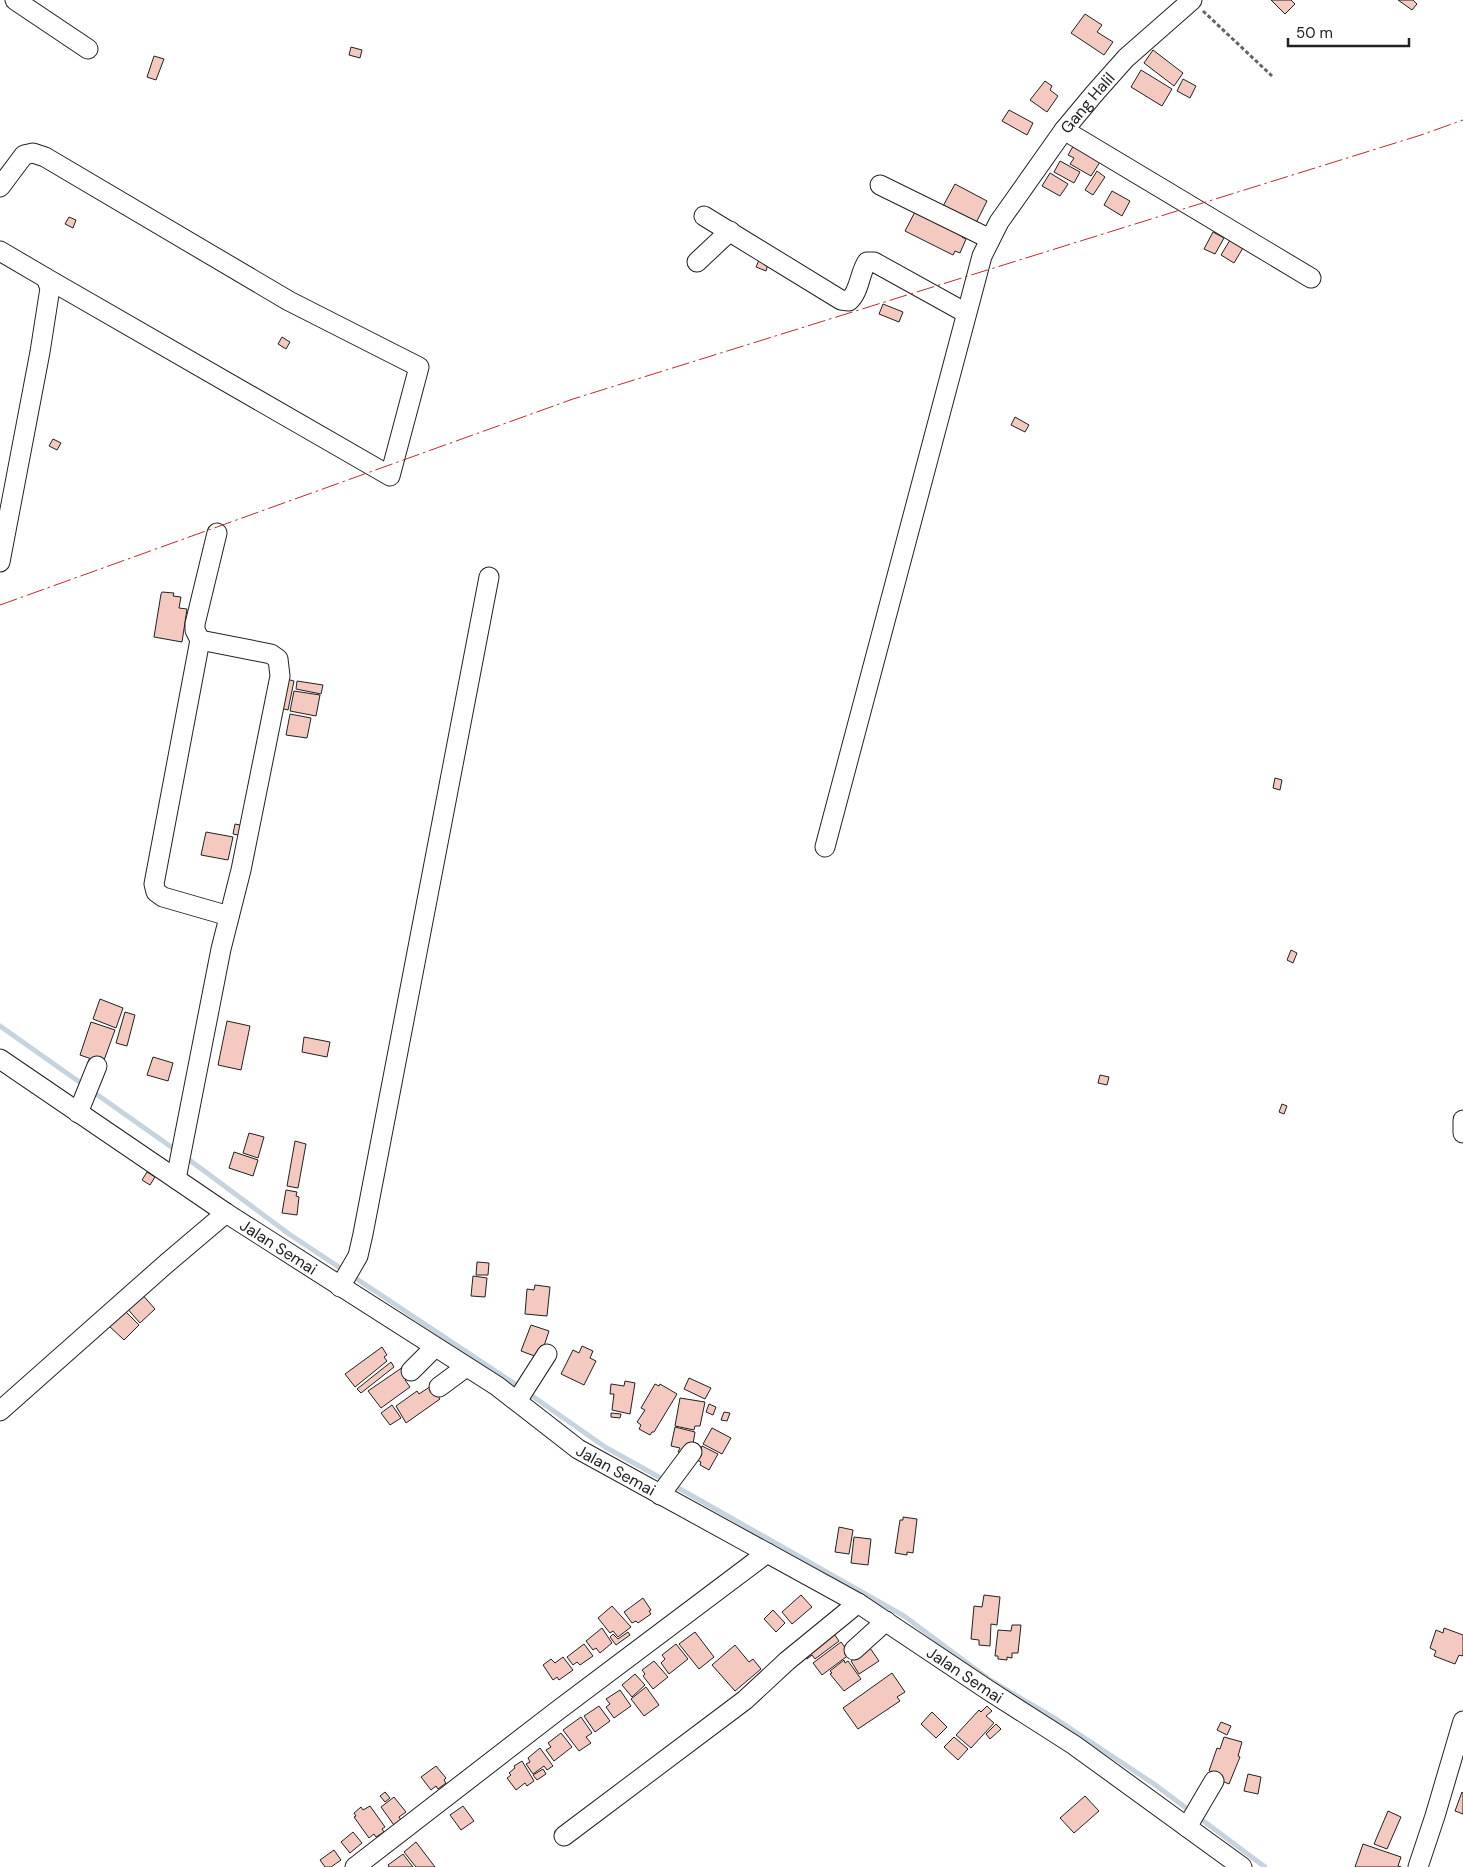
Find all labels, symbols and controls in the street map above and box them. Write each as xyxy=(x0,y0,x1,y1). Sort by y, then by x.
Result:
scale bar xyxy=(1288,15,1409,47)
text: 50 m xyxy=(1296,23,1333,43)
street label: Gang Halil xyxy=(1056,68,1119,138)
street label: Jalan Semai xyxy=(236,1215,321,1280)
street label: Jalan Semai xyxy=(572,1440,659,1501)
street label: Jalan Semai xyxy=(923,1642,1007,1708)

